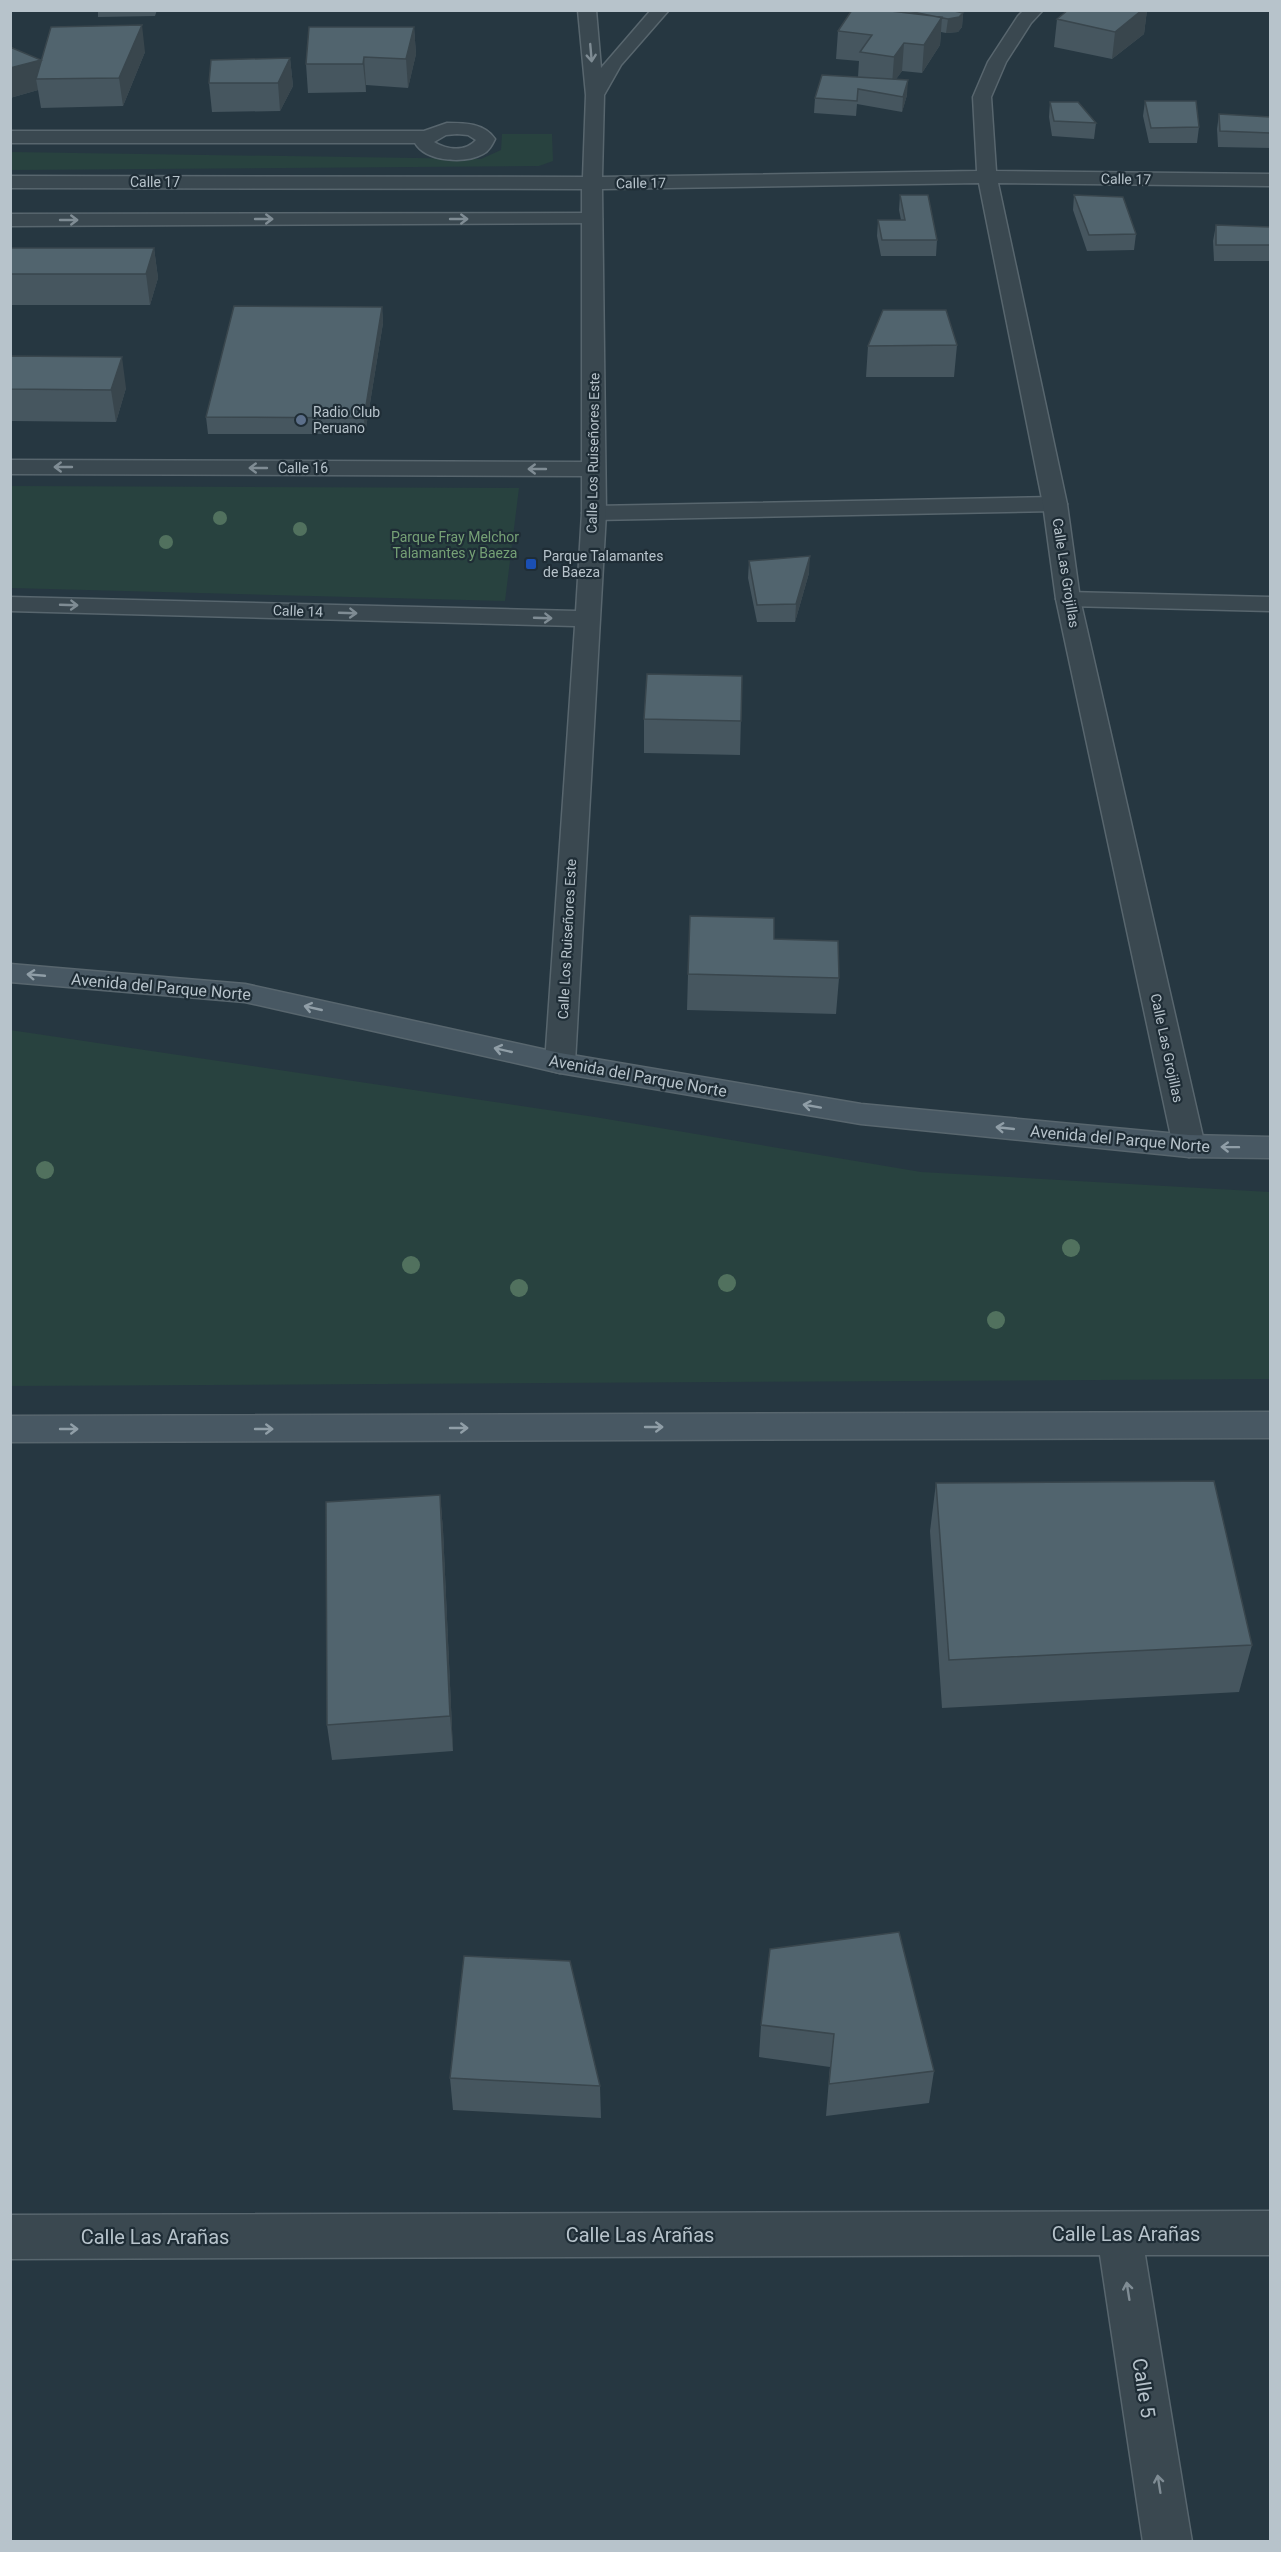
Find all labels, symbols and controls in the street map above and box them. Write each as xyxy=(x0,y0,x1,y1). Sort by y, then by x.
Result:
one-way arrow xyxy=(586,42,597,62)
street label: Calle 17 xyxy=(1101,171,1151,187)
street label: Calle 17 xyxy=(130,174,180,190)
street label: Calle 17 xyxy=(616,175,666,191)
one-way arrow xyxy=(253,213,273,225)
one-way arrow xyxy=(448,213,468,225)
one-way arrow xyxy=(58,214,78,226)
street label: Calle Los Ruiseñores Este xyxy=(584,373,602,533)
place label: Radio Club Peruano xyxy=(313,404,380,436)
marker: Radio Club Peruano xyxy=(294,413,308,427)
street label: Calle 16 xyxy=(278,460,328,476)
one-way arrow xyxy=(53,461,73,473)
one-way arrow xyxy=(248,462,268,474)
one-way arrow xyxy=(527,463,547,475)
street label: Calle Las Grojillas xyxy=(1049,517,1083,629)
park label: Parque Fray Melchor Talamantes y Baeza xyxy=(391,529,519,561)
place label: Parque Talamantes de Baeza xyxy=(543,548,663,580)
marker: Parque Talamantes de Baeza xyxy=(524,557,538,571)
one-way arrow xyxy=(58,599,78,611)
street label: Calle 14 xyxy=(273,602,323,620)
one-way arrow xyxy=(337,607,357,618)
one-way arrow xyxy=(532,612,552,623)
street label: Calle Los Ruiseñores Este xyxy=(555,858,579,1020)
one-way arrow xyxy=(27,969,46,980)
street label: Avenida del Parque Norte xyxy=(70,970,252,1004)
street label: Calle Las Grojillas xyxy=(1148,992,1186,1104)
one-way arrow xyxy=(303,1002,323,1013)
one-way arrow xyxy=(494,1044,513,1056)
street label: Avenida del Parque Norte xyxy=(548,1051,728,1101)
one-way arrow xyxy=(802,1100,822,1111)
one-way arrow xyxy=(996,1122,1016,1133)
street label: Avenida del Parque Norte xyxy=(1029,1122,1211,1156)
one-way arrow xyxy=(1220,1142,1240,1153)
one-way arrow xyxy=(643,1421,663,1433)
one-way arrow xyxy=(448,1422,468,1434)
one-way arrow xyxy=(58,1423,78,1435)
one-way arrow xyxy=(253,1423,273,1435)
street label: Calle Las Arañas xyxy=(1052,2222,1200,2246)
street label: Calle Las Arañas xyxy=(566,2223,714,2247)
street label: Calle Las Arañas xyxy=(81,2225,229,2249)
one-way arrow xyxy=(1123,2282,1134,2302)
street label: Calle 5 xyxy=(1127,2356,1161,2420)
one-way arrow xyxy=(1153,2474,1164,2494)

